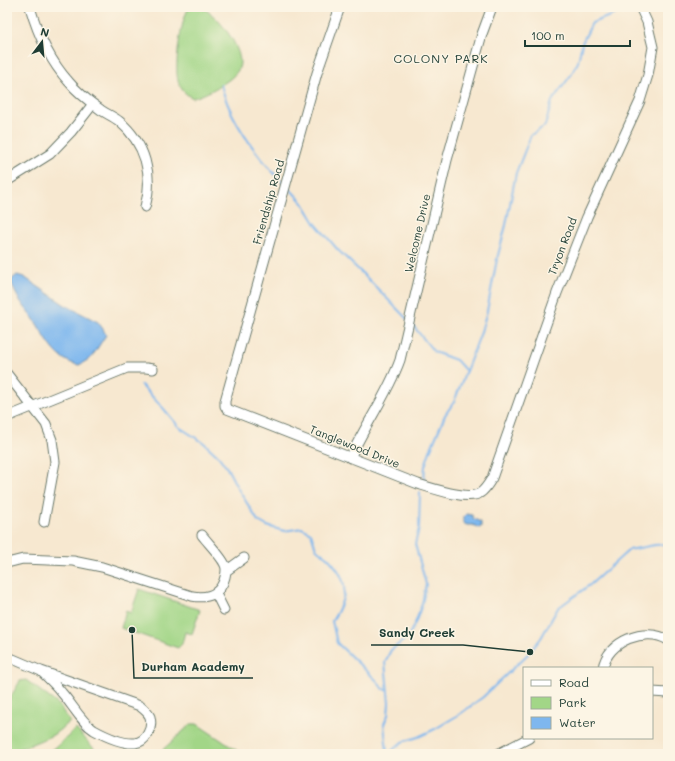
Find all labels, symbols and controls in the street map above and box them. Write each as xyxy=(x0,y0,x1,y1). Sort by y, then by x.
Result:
north arrow xyxy=(22,22,62,62)
scale bar xyxy=(525,22,630,48)
text: N xyxy=(39,24,51,40)
text: 100 m xyxy=(531,27,565,43)
district label: COLONY PARK xyxy=(393,50,489,66)
street label: Friendship Road xyxy=(249,158,287,246)
street label: Welcome Drive xyxy=(401,192,433,274)
street label: Tryon Road xyxy=(544,215,580,277)
street label: Tanglewood Drive xyxy=(308,421,403,471)
callout: Sandy Creek xyxy=(371,621,463,645)
text: Sandy Creek xyxy=(379,624,455,640)
callout: Durham Academy xyxy=(134,654,253,678)
text: Durham Academy xyxy=(141,658,245,674)
legend xyxy=(523,667,653,739)
text: Road xyxy=(559,674,589,690)
text: Park xyxy=(559,694,586,710)
text: Water xyxy=(559,714,596,730)

